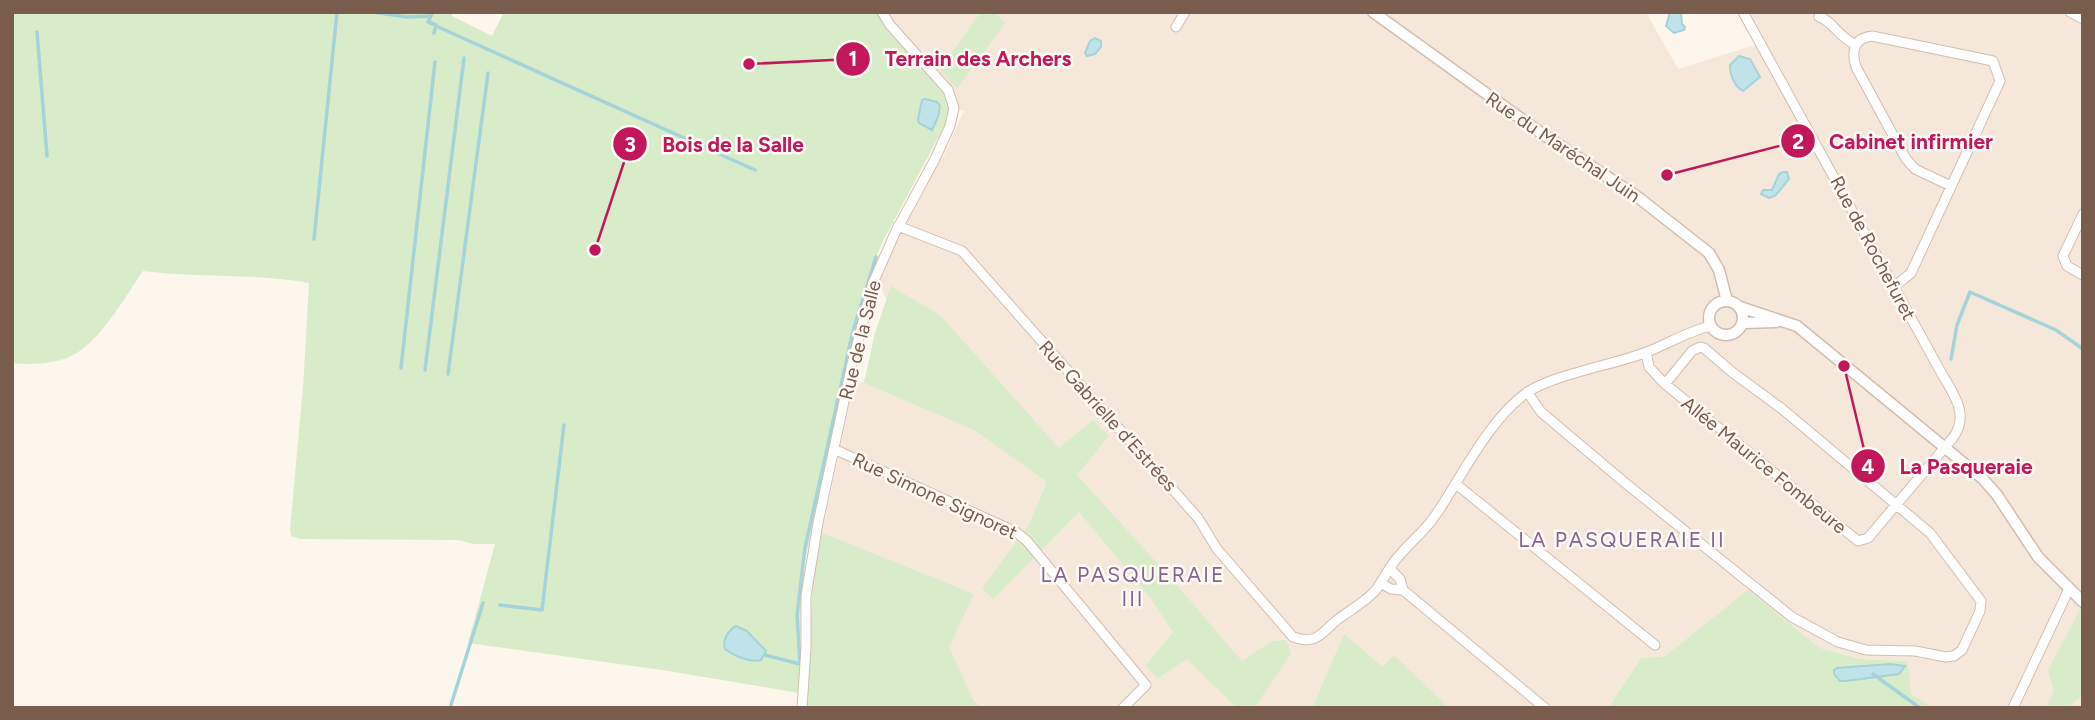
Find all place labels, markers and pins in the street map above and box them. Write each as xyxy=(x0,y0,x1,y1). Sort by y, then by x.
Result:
callout: Terrain des Archers xyxy=(835,38,1085,80)
callout: Cabinet infirmier xyxy=(1780,120,2007,162)
callout: Bois de la Salle xyxy=(613,123,818,165)
callout: La Pasqueraie xyxy=(1850,445,2047,487)

